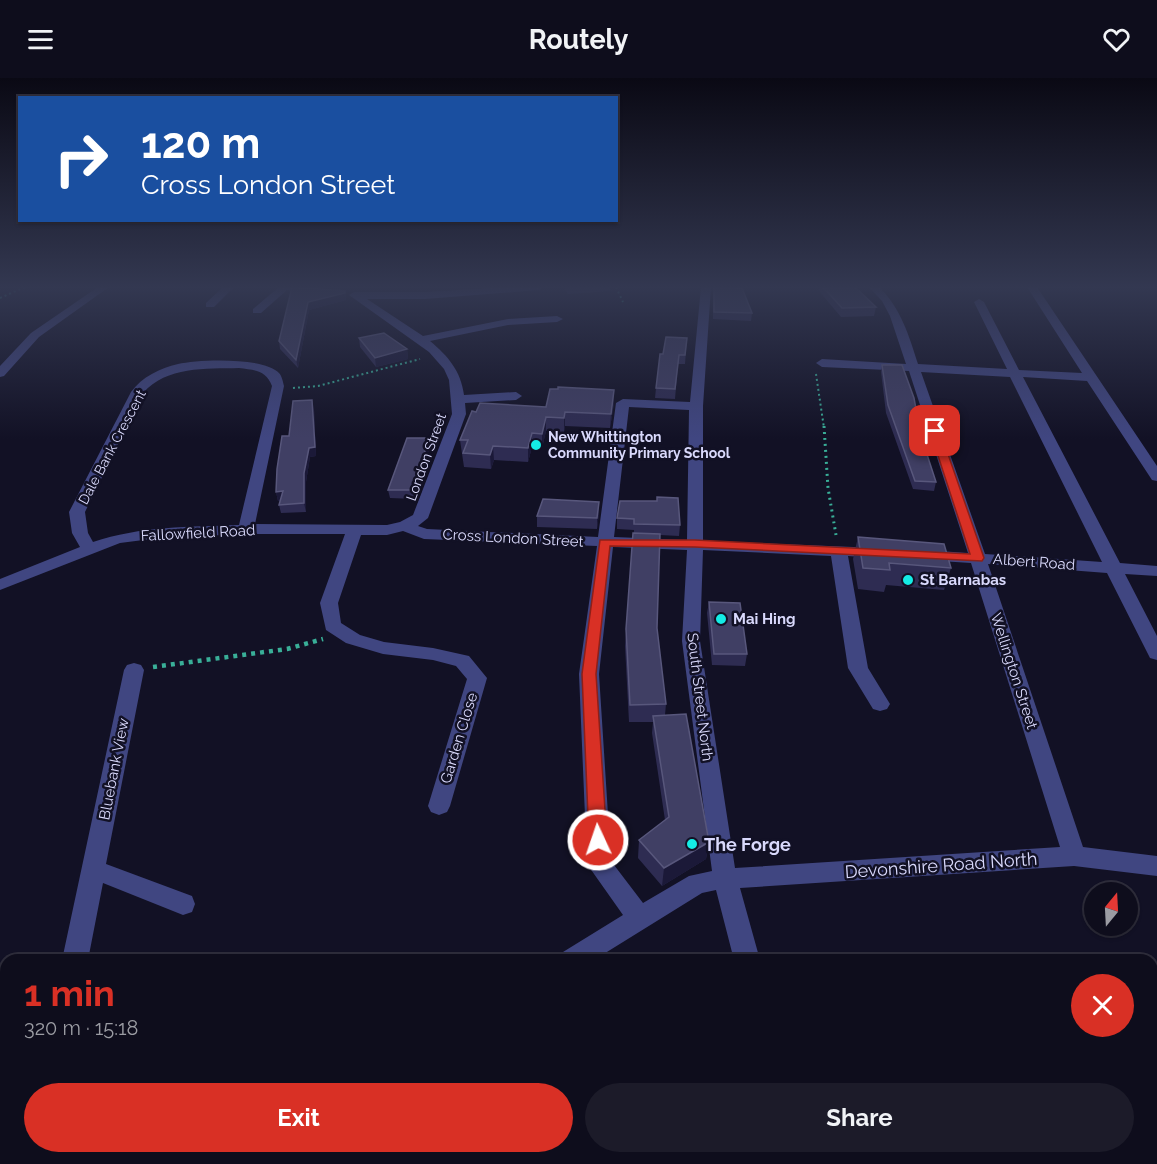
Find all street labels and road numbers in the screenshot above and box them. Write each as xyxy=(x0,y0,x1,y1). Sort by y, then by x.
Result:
street label: Dale Bank Crescent xyxy=(75,387,149,507)
street label: London Street xyxy=(403,411,449,503)
street label: Fallowfield Road xyxy=(140,521,256,545)
street label: Cross London Street xyxy=(442,525,584,551)
street label: Albert Road xyxy=(992,550,1076,574)
street label: Wellington Street xyxy=(987,611,1041,731)
street label: South Street North xyxy=(683,632,717,762)
street label: Garden Close xyxy=(437,690,481,786)
street label: Bluebank View xyxy=(95,716,133,822)
street label: Devonshire Road North xyxy=(844,848,1038,882)

